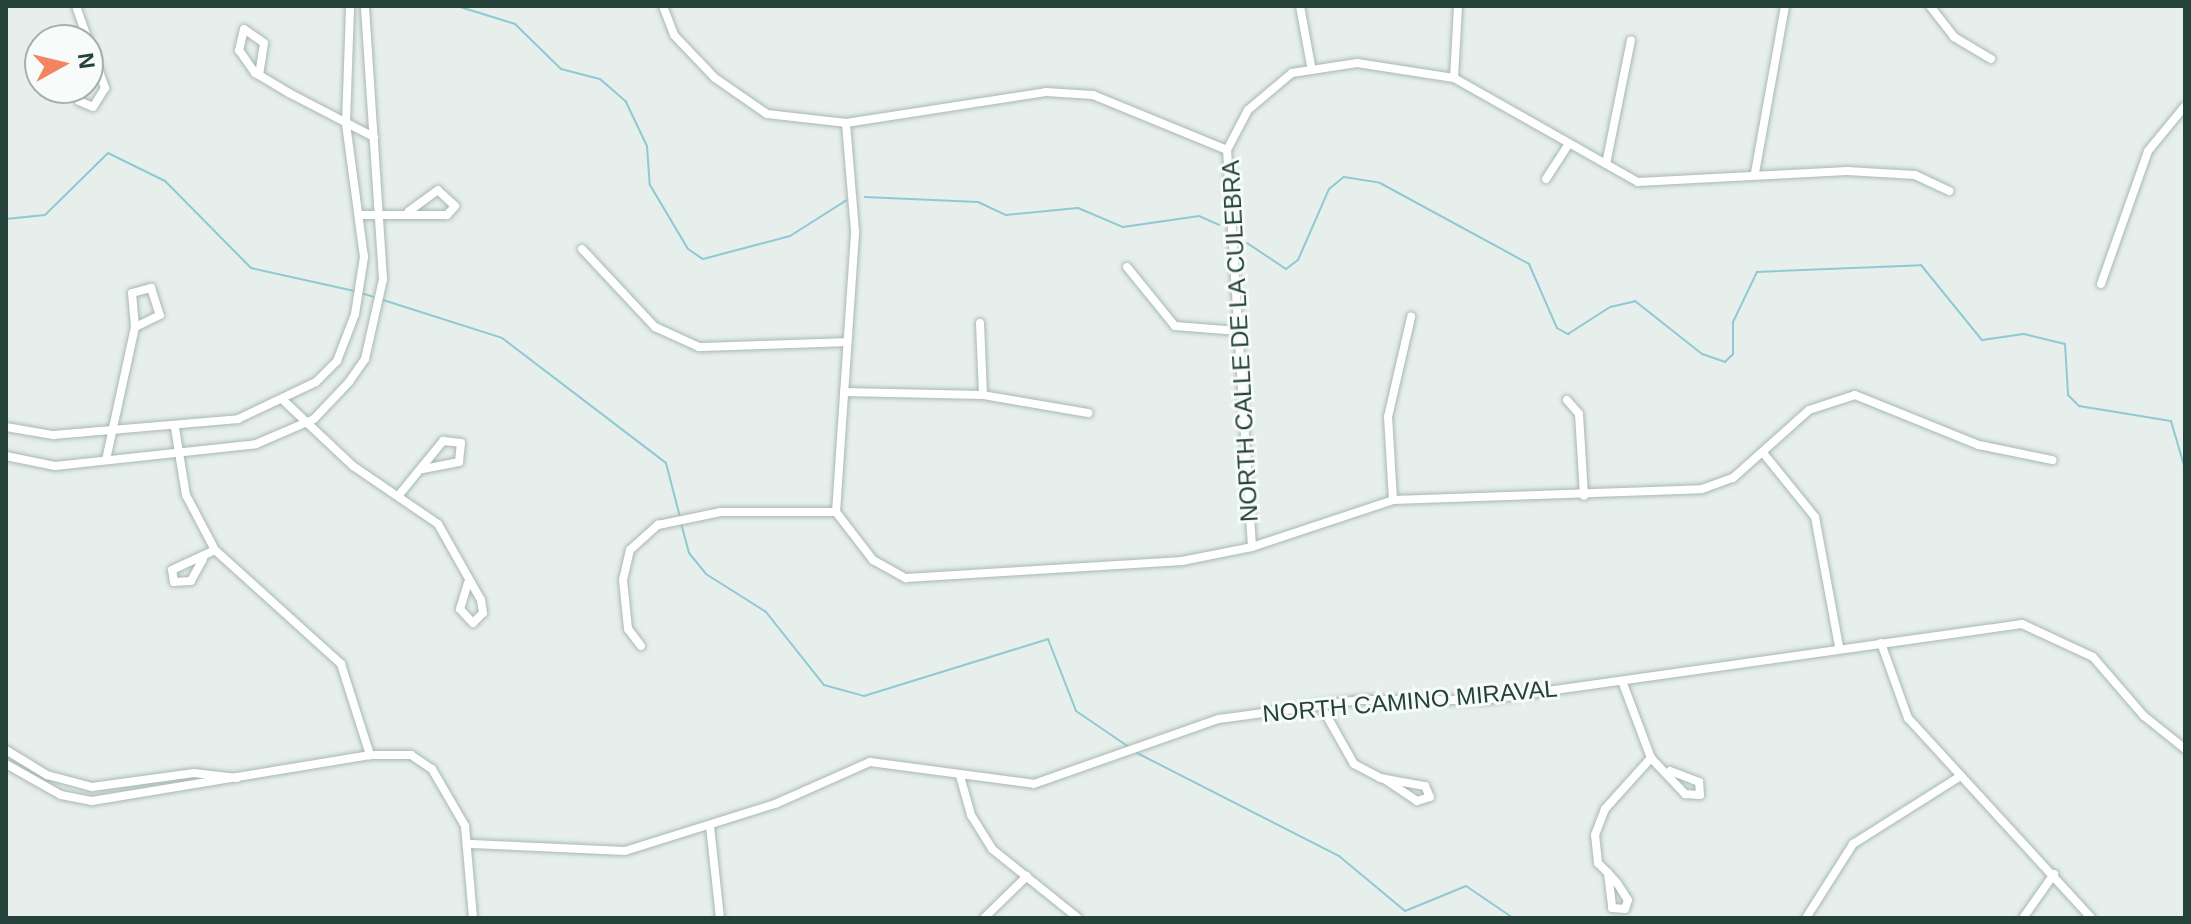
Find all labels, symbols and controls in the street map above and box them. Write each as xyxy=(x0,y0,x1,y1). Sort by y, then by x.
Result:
north arrow xyxy=(24,24,104,104)
text: N xyxy=(73,51,100,70)
street label: NORTH CALLE DE LA CULEBRA xyxy=(1216,159,1264,523)
street label: NORTH CAMINO MIRAVAL xyxy=(1261,674,1559,728)

